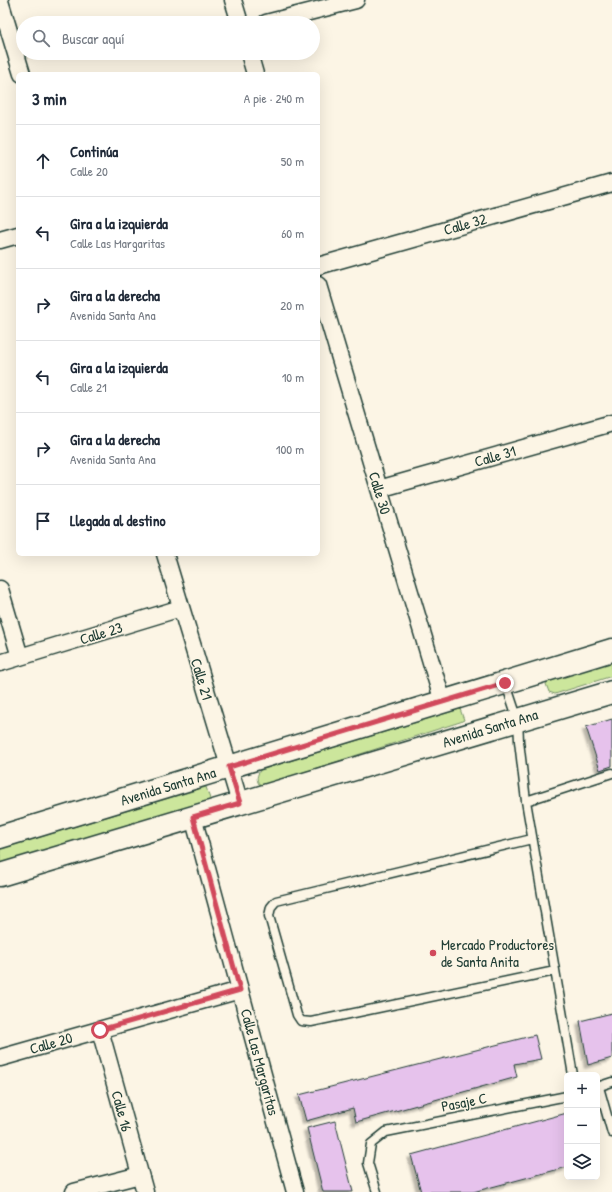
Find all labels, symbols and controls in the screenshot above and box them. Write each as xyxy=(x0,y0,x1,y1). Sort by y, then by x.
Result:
search box xyxy=(16,16,320,60)
icon: search xyxy=(30,27,52,49)
text: Buscar aquí xyxy=(62,28,125,49)
text: 3 min xyxy=(32,87,67,110)
text: A pie · 240 m xyxy=(244,89,304,107)
text: Continúa xyxy=(70,141,118,162)
icon: ahead xyxy=(32,150,54,172)
text: 50 m xyxy=(281,152,304,170)
text: Calle 20 xyxy=(70,162,108,180)
street label: Calle 32 xyxy=(441,208,489,240)
text: Gira a la izquierda xyxy=(70,213,168,234)
icon: left xyxy=(32,222,54,244)
text: 60 m xyxy=(281,224,304,242)
text: Calle Las Margaritas xyxy=(70,234,165,252)
text: Gira a la derecha xyxy=(70,285,160,306)
icon: right xyxy=(32,294,54,316)
text: 20 m xyxy=(280,296,304,314)
text: Avenida Santa Ana xyxy=(70,306,155,324)
text: Gira a la izquierda xyxy=(70,357,168,378)
icon: left xyxy=(32,366,54,388)
text: 10 m xyxy=(282,368,304,386)
text: Calle 21 xyxy=(70,378,107,396)
text: Gira a la derecha xyxy=(70,429,160,450)
icon: right xyxy=(32,438,54,460)
text: 100 m xyxy=(276,440,304,458)
street label: Calle 31 xyxy=(472,440,518,472)
text: Avenida Santa Ana xyxy=(70,450,155,468)
street label: Calle 30 xyxy=(364,469,396,517)
icon: arrive xyxy=(32,510,54,532)
text: Llegada al destino xyxy=(70,510,166,531)
street label: Calle 23 xyxy=(77,616,125,649)
street label: Calle 21 xyxy=(186,656,218,702)
route end xyxy=(496,674,514,692)
street label: Avenida Santa Ana xyxy=(440,704,540,752)
street label: Avenida Santa Ana xyxy=(118,762,218,810)
place label: Mercado Productores de Santa Anita xyxy=(441,934,554,972)
marker: Mercado Productores de Santa Anita xyxy=(428,948,438,958)
street label: Calle Las Margaritas xyxy=(236,1006,284,1118)
route start xyxy=(91,1021,109,1039)
street label: Calle 20 xyxy=(27,1027,75,1059)
map controls xyxy=(564,1072,600,1180)
button: + xyxy=(564,1072,600,1108)
street label: Pasaje C xyxy=(439,1087,489,1117)
street label: Calle 16 xyxy=(106,1088,138,1134)
button: − xyxy=(564,1108,600,1144)
button: layers xyxy=(564,1144,600,1180)

